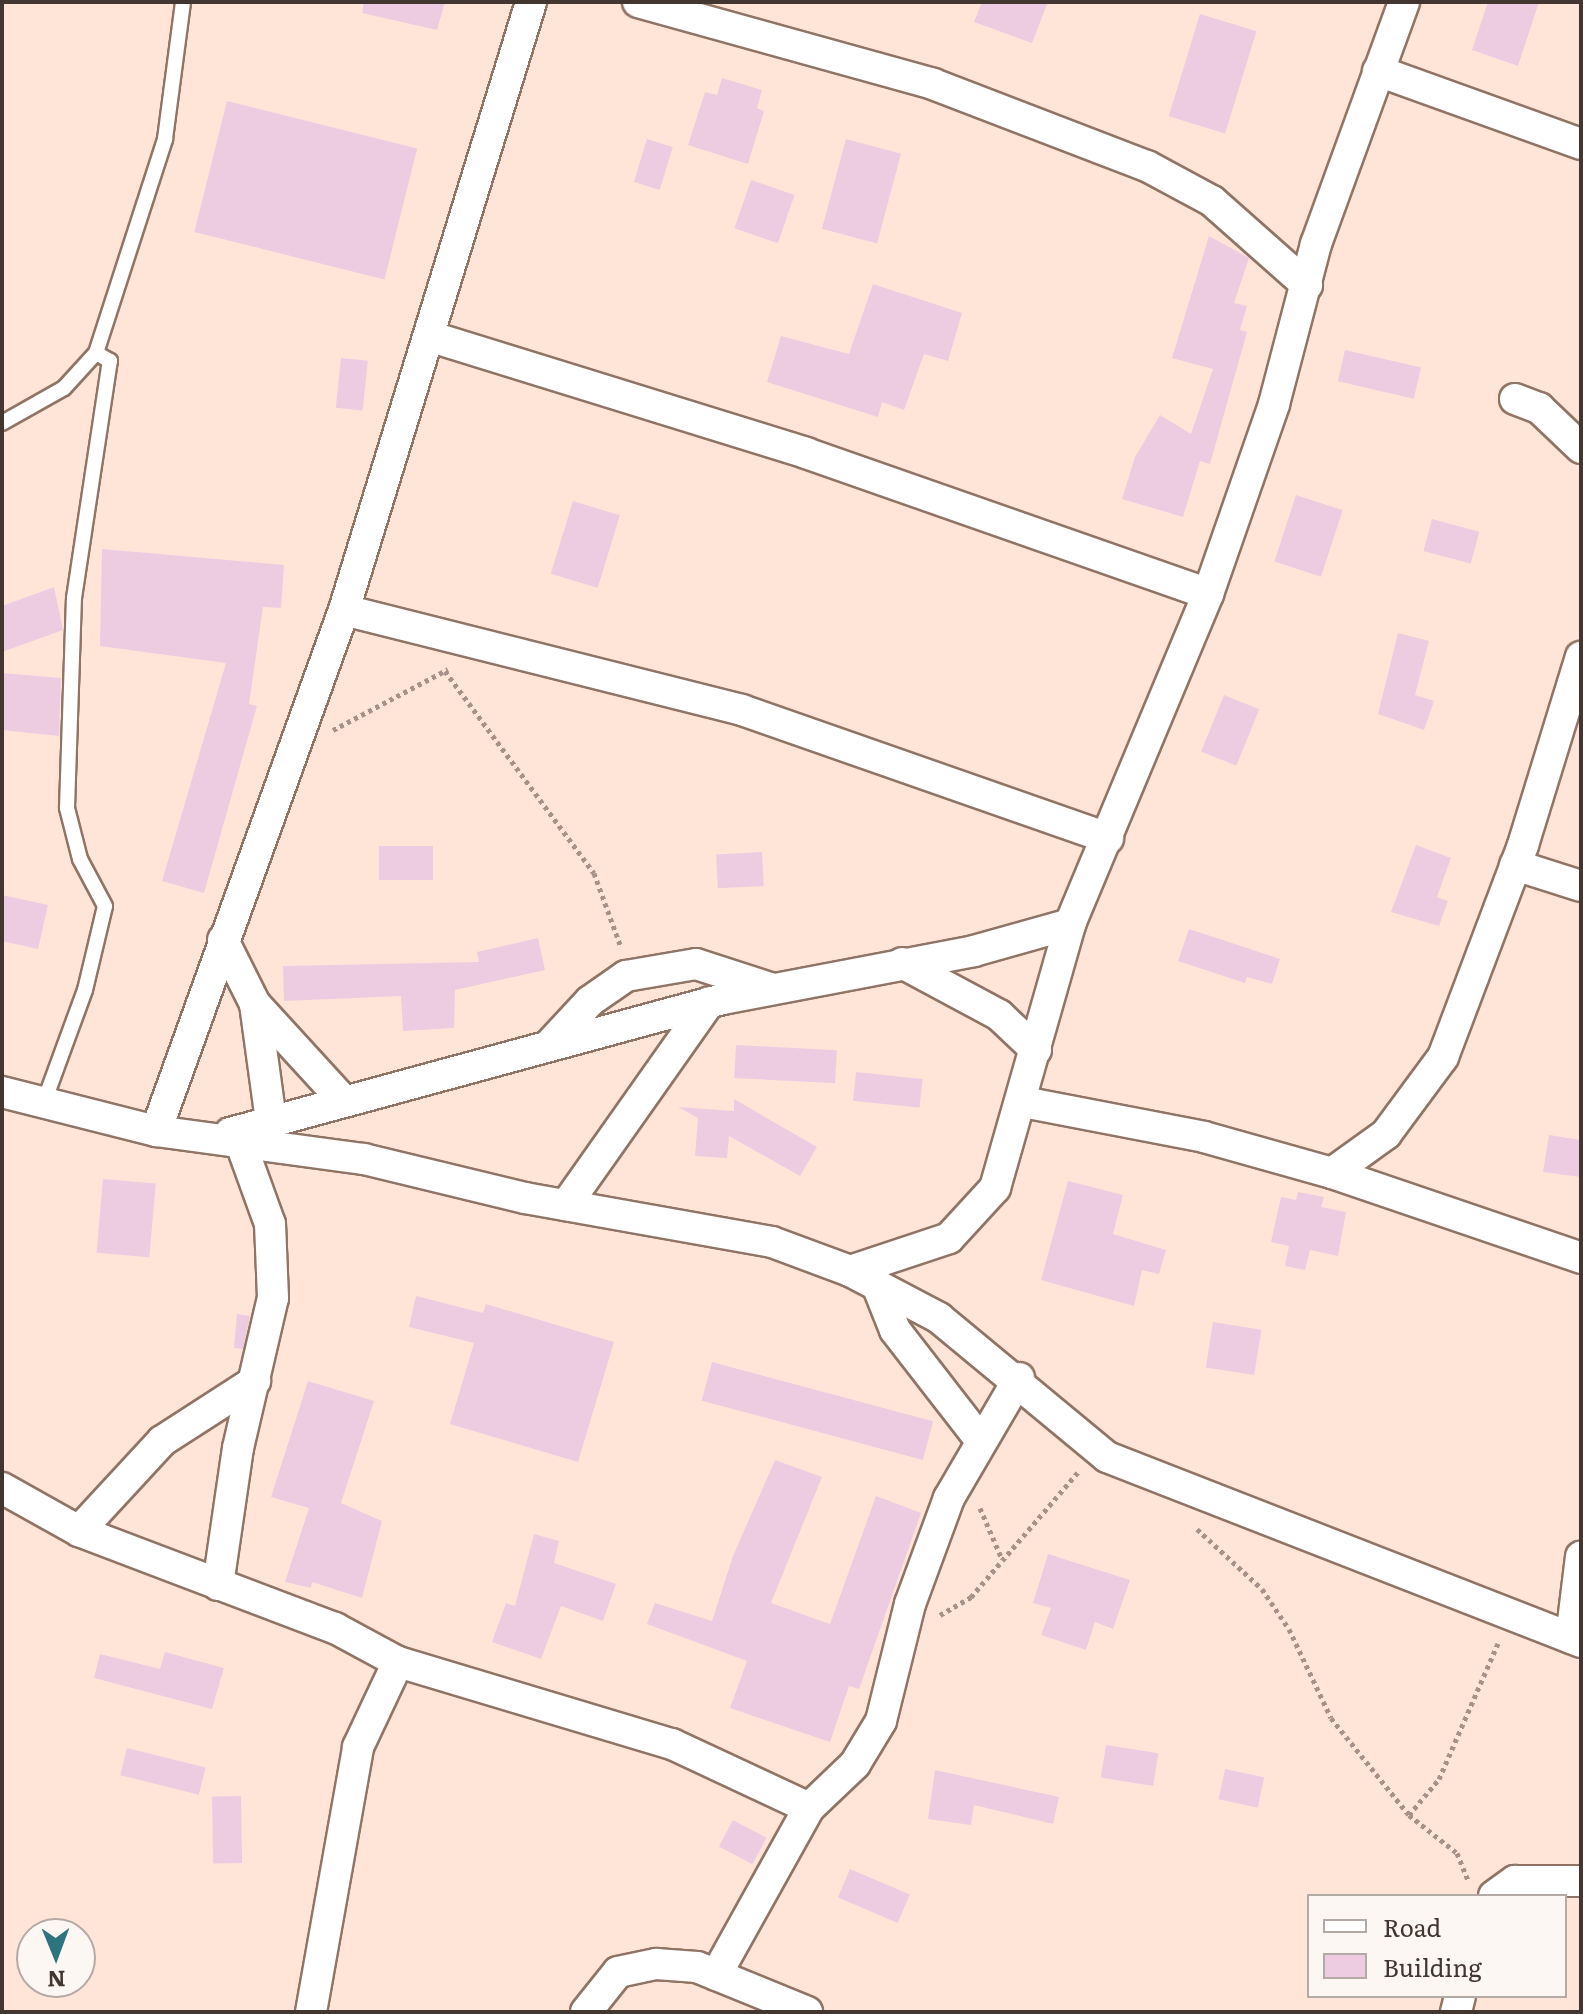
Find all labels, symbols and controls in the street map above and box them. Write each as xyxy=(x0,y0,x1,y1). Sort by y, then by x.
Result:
legend xyxy=(1307,1894,1567,1998)
text: Road xyxy=(1383,1909,1441,1944)
north arrow xyxy=(16,1918,96,1998)
text: Building xyxy=(1383,1949,1482,1984)
text: N xyxy=(47,1964,66,1997)

